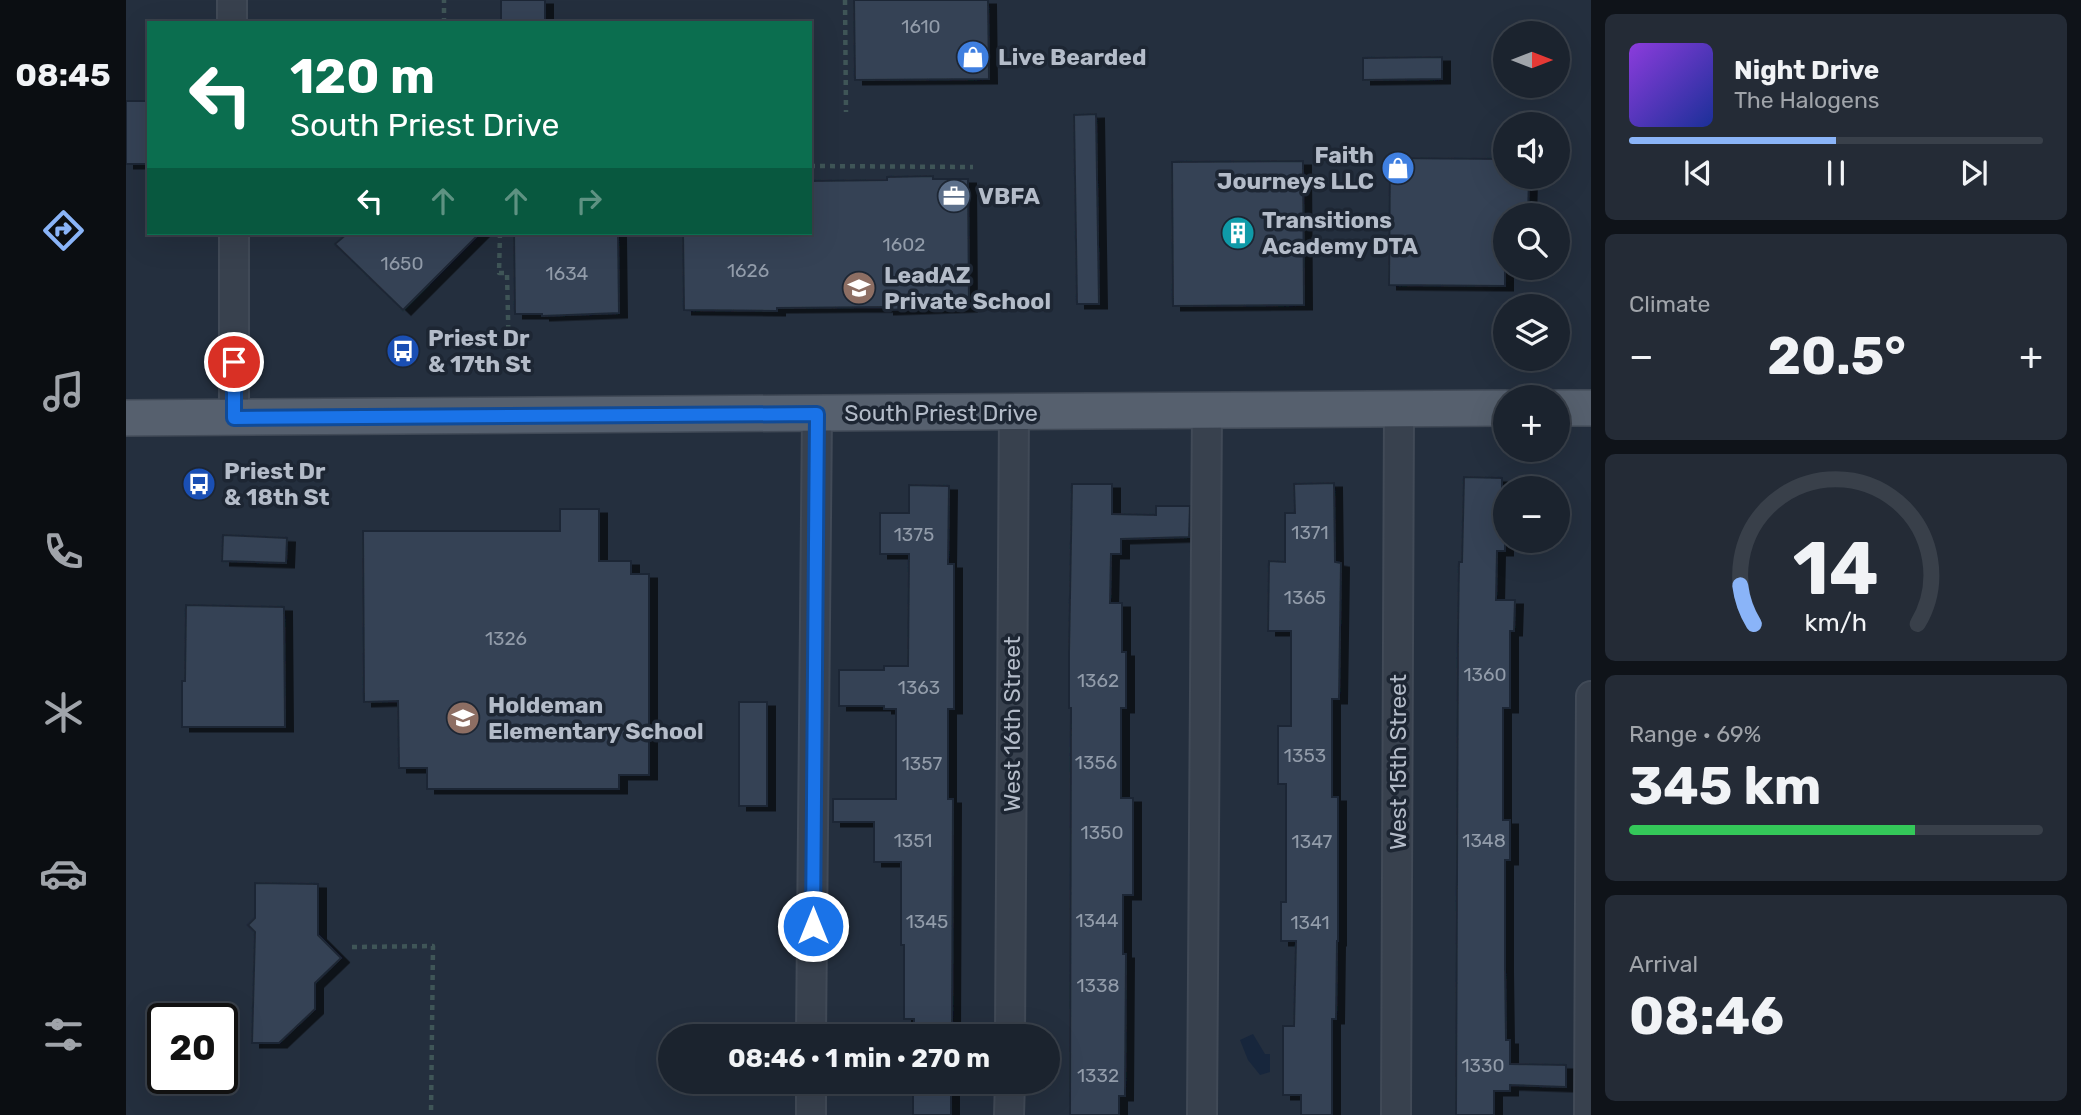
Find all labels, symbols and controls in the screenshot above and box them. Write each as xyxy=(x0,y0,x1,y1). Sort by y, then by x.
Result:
house number: 1610 xyxy=(901,15,941,38)
north arrow xyxy=(1493,21,1570,98)
map controls xyxy=(1493,21,1570,553)
shop icon: Live Bearded xyxy=(954,38,992,76)
place label: Live Bearded xyxy=(998,43,1147,71)
text: 120 m xyxy=(290,47,435,105)
icon: left xyxy=(175,49,266,140)
text: Night Drive xyxy=(1734,55,1879,86)
text: 08:45 xyxy=(15,56,111,94)
text: The Halogens xyxy=(1734,86,1880,114)
text: South Priest Drive xyxy=(290,106,559,144)
button: sound xyxy=(1493,112,1570,189)
place label: Faith Journeys LLC xyxy=(1217,141,1374,195)
shop icon: Faith Journeys LLC xyxy=(1379,149,1417,187)
icon: previous xyxy=(1679,154,1717,192)
icon: pause xyxy=(1817,154,1855,192)
icon: next xyxy=(1955,154,1993,192)
office icon: VBFA xyxy=(935,177,973,215)
icon: left xyxy=(351,182,389,220)
icon: ahead xyxy=(424,182,462,220)
icon: ahead xyxy=(497,182,535,220)
icon: right xyxy=(570,182,608,220)
place label: VBFA xyxy=(978,182,1040,210)
button: search xyxy=(1493,203,1570,280)
icon: directions xyxy=(39,206,88,255)
place label: Transitions Academy DTA xyxy=(1262,206,1418,260)
building icon: Transitions Academy DTA xyxy=(1219,214,1257,252)
house number: 1602 xyxy=(883,233,925,256)
house number: 1650 xyxy=(381,252,423,275)
house number: 1626 xyxy=(727,259,769,282)
place label: LeadAZ Private School xyxy=(884,261,1051,315)
house number: 1634 xyxy=(546,262,589,285)
school or university icon: LeadAZ Private School xyxy=(840,269,878,307)
text: Climate xyxy=(1629,290,1710,318)
button: layers xyxy=(1493,294,1570,371)
place label: Priest Dr & 17th St xyxy=(428,324,531,378)
text: 20.5° xyxy=(1767,325,1906,387)
pin xyxy=(204,332,264,392)
bus stop icon: Priest Dr & 17th St xyxy=(384,332,422,370)
text: − xyxy=(1629,333,1654,379)
text: + xyxy=(2019,333,2043,379)
icon: arrive xyxy=(215,343,253,381)
icon: music xyxy=(39,367,88,416)
button: + xyxy=(1493,385,1570,462)
street label: South Priest Drive xyxy=(844,399,1038,427)
place label: Priest Dr & 18th St xyxy=(224,457,330,511)
bus stop icon: Priest Dr & 18th St xyxy=(180,465,218,503)
button: − xyxy=(1493,476,1570,553)
house number: 1371 xyxy=(1291,521,1329,544)
house number: 1375 xyxy=(894,523,934,546)
text: 14 xyxy=(1793,526,1879,612)
icon: phone xyxy=(39,527,88,576)
house number: 1365 xyxy=(1284,586,1326,609)
text: km/h xyxy=(1805,607,1867,636)
house number: 1326 xyxy=(485,627,527,650)
street label: West 16th Street xyxy=(998,636,1026,812)
house number: 1360 xyxy=(1463,663,1507,686)
house number: 1362 xyxy=(1077,669,1119,692)
street label: West 15th Street xyxy=(1384,674,1412,850)
house number: 1363 xyxy=(898,676,940,699)
icon: climate xyxy=(39,688,88,737)
place label: Holdeman Elementary School xyxy=(488,691,704,745)
school or university icon: Holdeman Elementary School xyxy=(444,699,482,737)
text: Range · 69% xyxy=(1629,720,1761,748)
house number: 1353 xyxy=(1284,744,1326,767)
house number: 1356 xyxy=(1075,751,1117,774)
house number: 1357 xyxy=(902,752,943,775)
text: 345 km xyxy=(1629,755,1822,817)
house number: 1350 xyxy=(1081,821,1123,844)
house number: 1351 xyxy=(894,829,932,852)
house number: 1348 xyxy=(1462,829,1506,852)
house number: 1347 xyxy=(1292,830,1333,853)
icon: car xyxy=(39,849,88,898)
position arrow xyxy=(776,889,850,963)
house number: 1344 xyxy=(1075,909,1119,932)
house number: 1345 xyxy=(906,910,948,933)
house number: 1341 xyxy=(1290,911,1330,934)
text: Arrival xyxy=(1629,950,1698,978)
house number: 1338 xyxy=(1076,974,1120,997)
text: 08:46 xyxy=(1629,985,1784,1047)
speed limit sign: 20 xyxy=(147,1003,238,1094)
icon: filters xyxy=(39,1010,88,1059)
text: 08:46 · 1 min · 270 m xyxy=(728,1043,990,1074)
house number: 1330 xyxy=(1461,1054,1505,1077)
house number: 1332 xyxy=(1077,1064,1119,1087)

